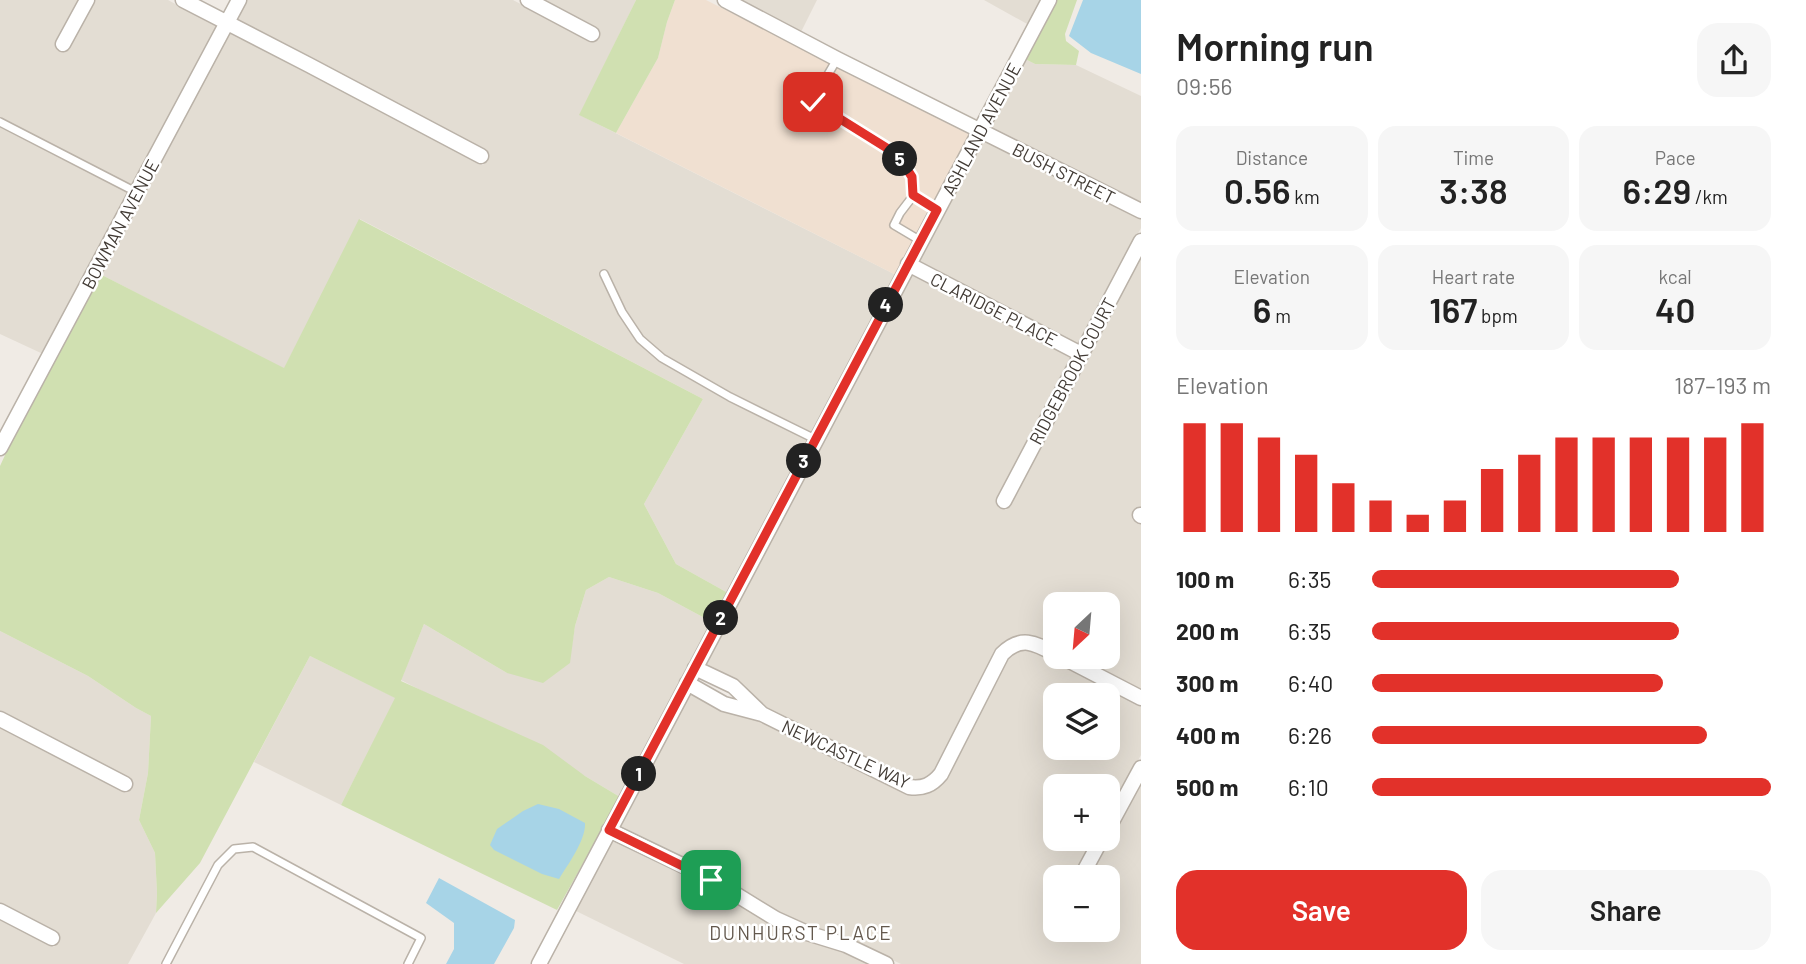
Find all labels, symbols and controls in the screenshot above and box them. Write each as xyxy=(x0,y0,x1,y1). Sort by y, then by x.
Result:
text: Morning run xyxy=(1176,23,1374,69)
button: share xyxy=(1697,23,1771,97)
street label: ASHLAND AVENUE xyxy=(937,59,1025,199)
pin xyxy=(783,72,843,132)
text: 09:56 xyxy=(1176,72,1232,100)
icon: check xyxy=(794,83,832,121)
street label: BUSH STREET xyxy=(1009,138,1119,208)
pin: 5 xyxy=(883,142,918,176)
text: Distance xyxy=(1236,146,1308,169)
text: Time xyxy=(1453,146,1494,169)
text: Pace xyxy=(1655,146,1696,169)
text: 5 xyxy=(894,147,905,170)
street label: BOWMAN AVENUE xyxy=(77,155,163,293)
text: 0.56 xyxy=(1224,169,1291,211)
text: 3:38 xyxy=(1439,169,1508,211)
text: 6:29 xyxy=(1623,169,1691,211)
text: km xyxy=(1291,185,1320,208)
text: /km xyxy=(1691,185,1728,208)
text: Elevation xyxy=(1234,265,1310,288)
text: Heart rate xyxy=(1432,265,1515,288)
text: kcal xyxy=(1659,265,1692,288)
street label: CLARIDGE PLACE xyxy=(927,268,1061,350)
pin: 4 xyxy=(868,288,903,322)
text: 6 xyxy=(1253,288,1271,330)
text: 167 xyxy=(1429,288,1477,330)
text: 40 xyxy=(1655,288,1695,330)
text: 4 xyxy=(880,293,891,316)
street label: RIDGEBROOK COURT xyxy=(1024,294,1120,448)
text: m xyxy=(1271,304,1291,327)
text: bpm xyxy=(1477,304,1518,327)
text: Elevation xyxy=(1176,371,1269,399)
text: 187–193 m xyxy=(1674,371,1771,399)
pin: 3 xyxy=(786,444,822,478)
text: 3 xyxy=(798,449,809,472)
text: 100 m xyxy=(1176,565,1234,593)
text: 6:35 xyxy=(1288,565,1331,593)
north arrow xyxy=(1043,592,1120,668)
map controls xyxy=(1043,592,1120,942)
pin: 2 xyxy=(704,600,738,636)
text: 2 xyxy=(715,606,726,629)
text: 200 m xyxy=(1176,617,1239,645)
text: 6:35 xyxy=(1288,617,1331,645)
text: 300 m xyxy=(1176,669,1238,697)
text: 6:40 xyxy=(1288,669,1333,697)
button: layers xyxy=(1043,683,1120,760)
street label: NEWCASTLE WAY xyxy=(778,715,914,793)
text: 400 m xyxy=(1176,721,1240,749)
text: 6:26 xyxy=(1288,721,1332,749)
pin: 1 xyxy=(622,756,656,792)
text: 1 xyxy=(635,762,642,785)
text: 500 m xyxy=(1176,773,1238,801)
text: 6:10 xyxy=(1288,773,1329,801)
button: + xyxy=(1043,774,1120,851)
pin xyxy=(681,850,741,910)
icon: arrive xyxy=(692,861,730,899)
button: − xyxy=(1043,865,1120,942)
button: Save xyxy=(1176,870,1467,950)
button: Share xyxy=(1481,870,1771,950)
district label: DUNHURST PLACE xyxy=(709,921,893,944)

